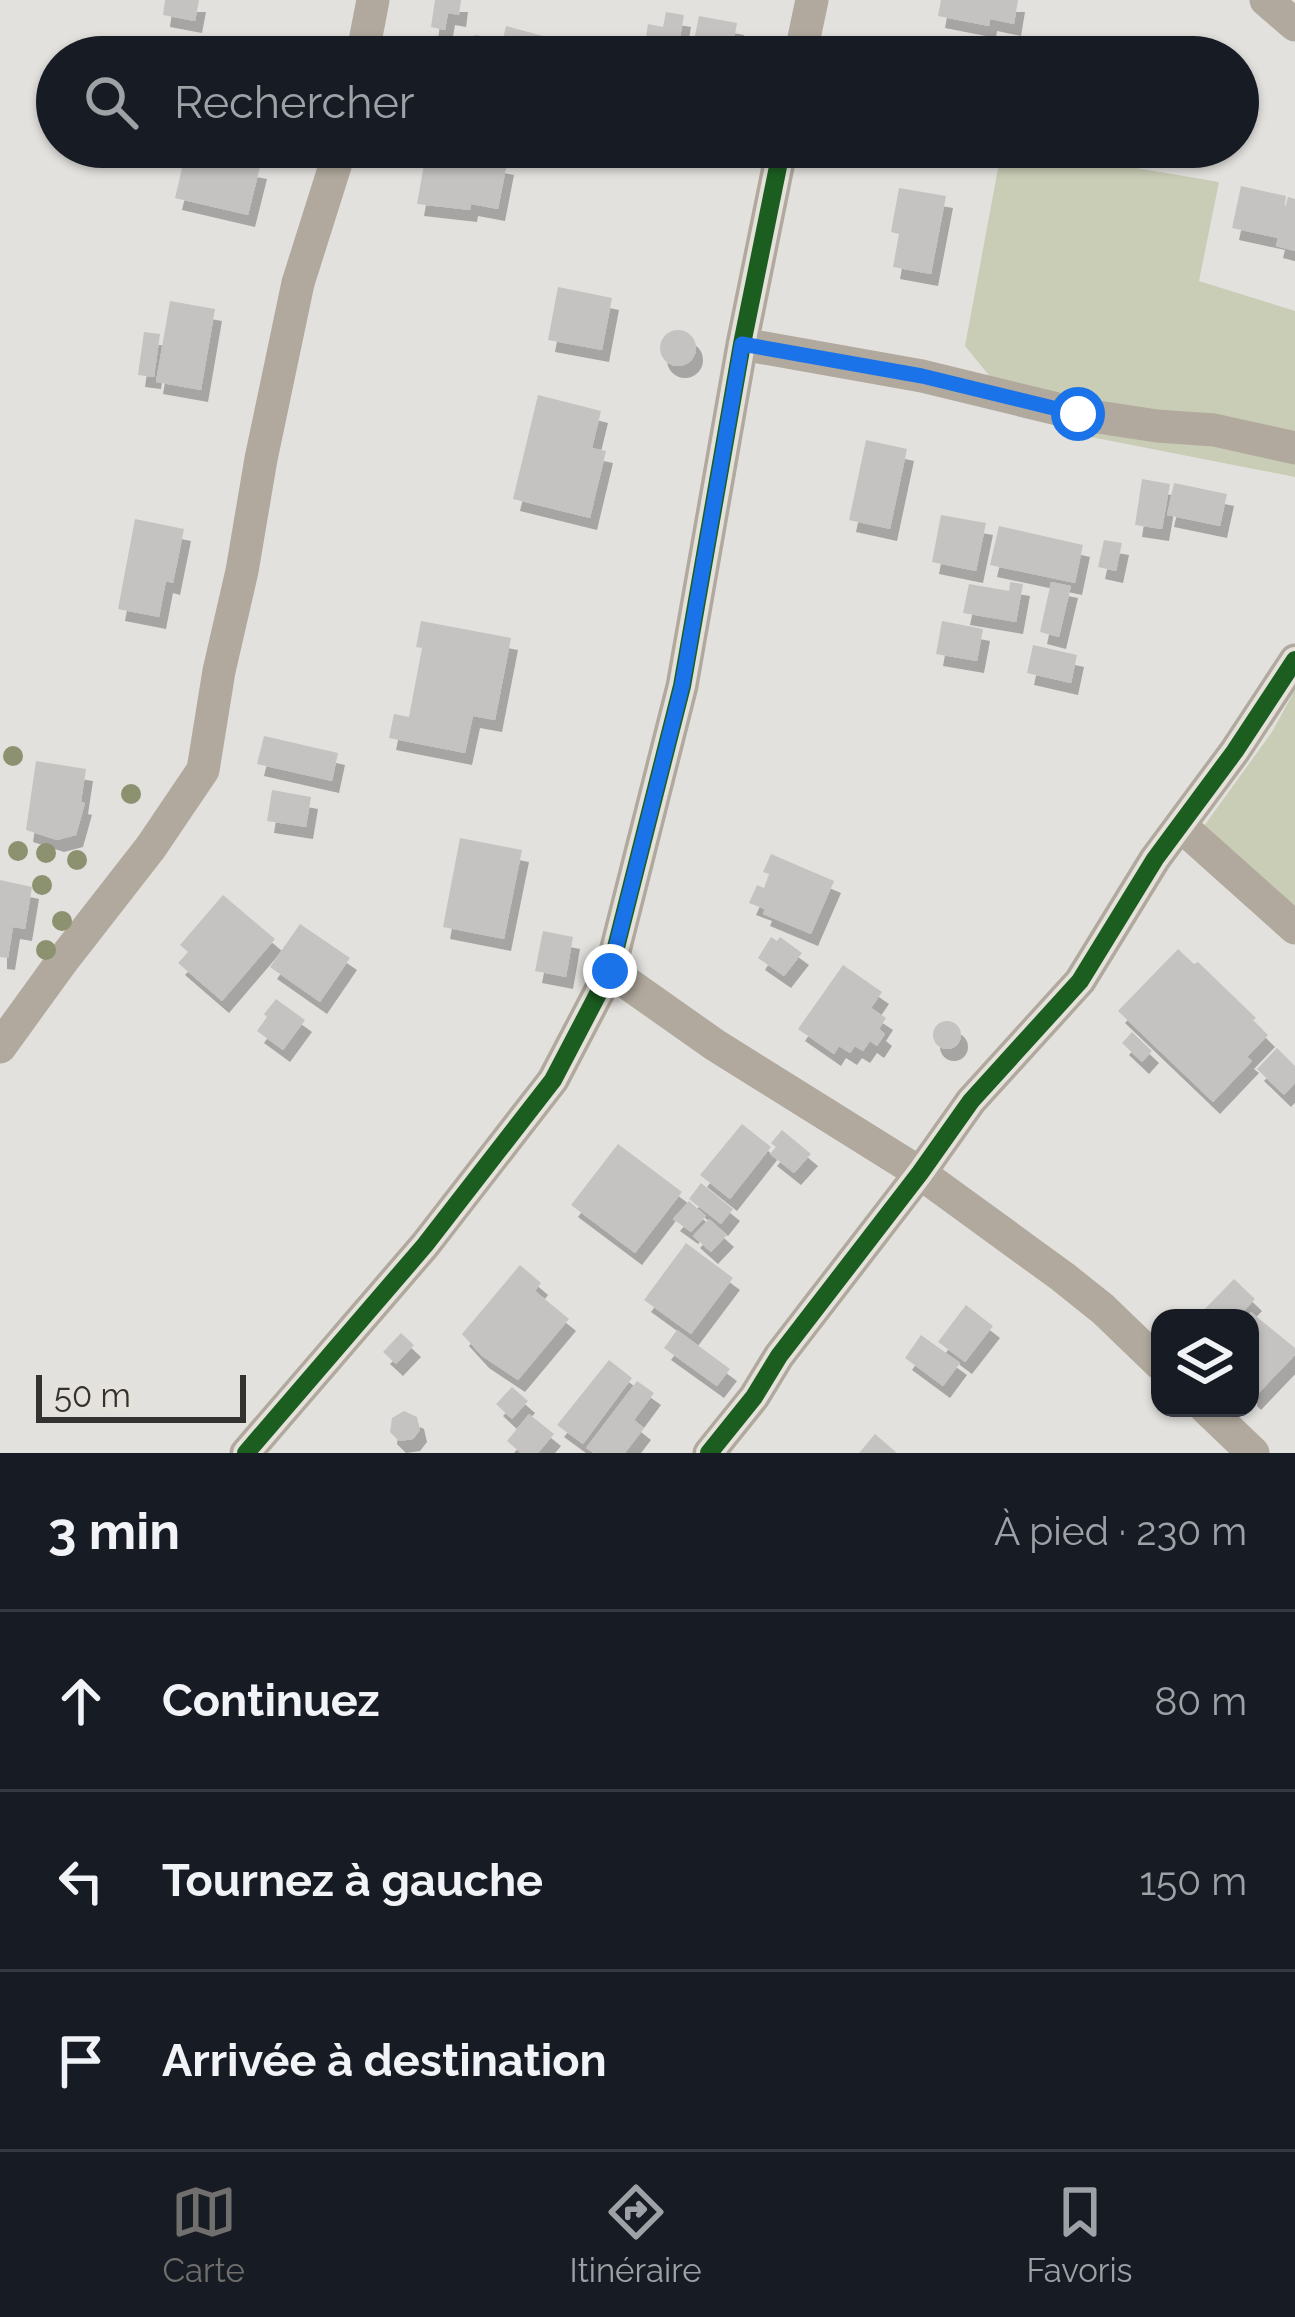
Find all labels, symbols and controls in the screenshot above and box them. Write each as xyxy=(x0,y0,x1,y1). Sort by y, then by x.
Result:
search box xyxy=(36,36,1259,168)
icon: search xyxy=(78,69,144,135)
text: Rechercher xyxy=(174,76,415,129)
route start xyxy=(1051,387,1105,441)
route end xyxy=(583,944,637,998)
map controls xyxy=(1151,1309,1259,1417)
button: layers xyxy=(1151,1309,1259,1417)
scale bar xyxy=(36,1369,246,1422)
text: 50 m xyxy=(54,1376,131,1415)
text: 3 min xyxy=(48,1501,180,1561)
text: À pied · 230 m xyxy=(994,1508,1247,1554)
icon: ahead xyxy=(48,1668,114,1734)
text: Continuez xyxy=(162,1674,380,1727)
text: 80 m xyxy=(1154,1678,1247,1724)
icon: left xyxy=(48,1848,114,1914)
text: Tournez à gauche xyxy=(162,1854,543,1907)
text: 150 m xyxy=(1139,1858,1247,1904)
icon: arrive xyxy=(48,2028,114,2094)
text: Arrivée à destination xyxy=(162,2034,607,2087)
tab: Carte xyxy=(162,2179,245,2290)
tab: Itinéraire xyxy=(570,2179,702,2290)
tab: Favoris xyxy=(1026,2179,1133,2290)

